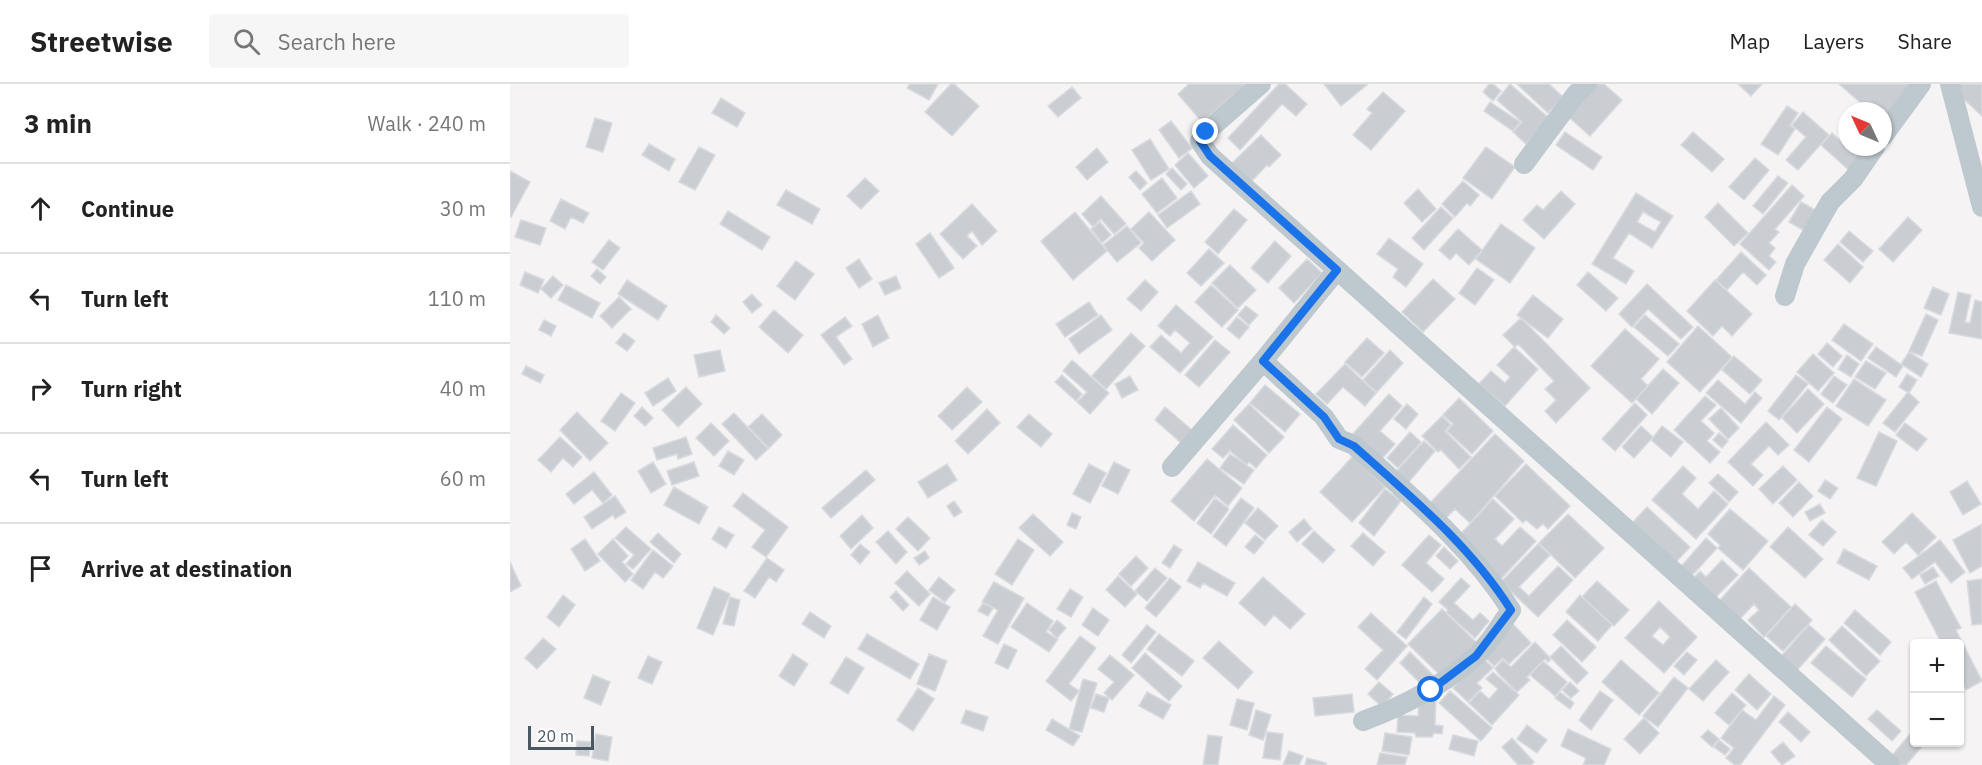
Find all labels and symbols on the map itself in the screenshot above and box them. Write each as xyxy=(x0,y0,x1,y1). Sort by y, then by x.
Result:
north arrow xyxy=(1838,102,1892,156)
route end xyxy=(1192,118,1218,144)
route start xyxy=(1417,676,1443,702)
scale bar xyxy=(528,723,594,750)

